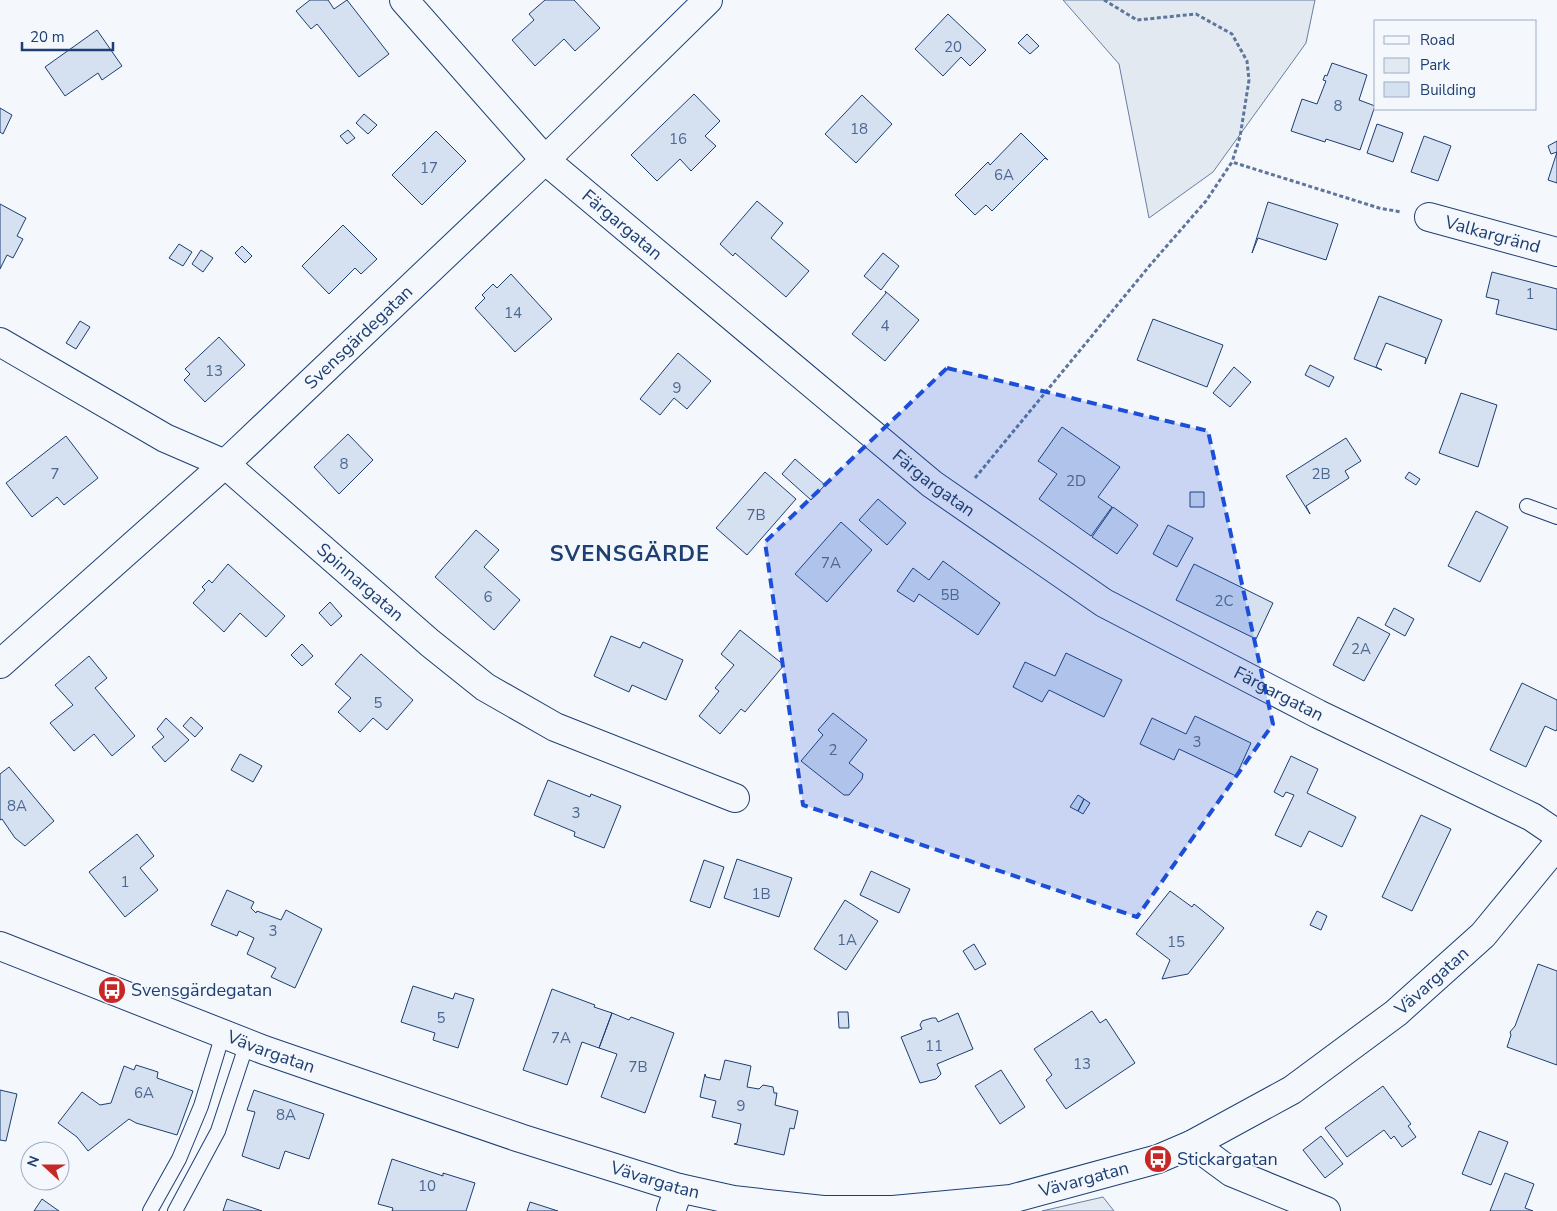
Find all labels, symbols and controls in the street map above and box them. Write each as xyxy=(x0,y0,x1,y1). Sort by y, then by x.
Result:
scale bar xyxy=(22,20,114,52)
legend xyxy=(1374,20,1537,110)
text: 20 m xyxy=(30,27,65,47)
text: Road xyxy=(1420,30,1455,50)
house number: 20 xyxy=(944,37,962,57)
text: Park xyxy=(1420,55,1450,75)
text: Building xyxy=(1420,80,1476,100)
house number: 8 xyxy=(1333,96,1343,116)
house number: 18 xyxy=(850,119,868,139)
house number: 16 xyxy=(669,129,687,149)
house number: 17 xyxy=(420,158,438,178)
house number: 6A xyxy=(994,165,1014,185)
street label: Färgargatan xyxy=(577,184,668,265)
street label: Valkargränd xyxy=(1441,210,1543,259)
street label: Svensgärdegatan xyxy=(299,280,418,395)
house number: 1 xyxy=(1525,284,1535,304)
house number: 14 xyxy=(504,303,522,323)
house number: 4 xyxy=(880,316,890,336)
house number: 13 xyxy=(205,361,223,381)
house number: 9 xyxy=(672,378,682,398)
street label: Färgargatan xyxy=(887,444,980,522)
house number: 8 xyxy=(339,454,349,474)
house number: 7 xyxy=(50,464,60,484)
house number: 2B xyxy=(1311,464,1331,484)
house number: 2D xyxy=(1066,471,1086,491)
house number: 7B xyxy=(746,505,766,525)
street label: Spinnargatan xyxy=(312,538,409,627)
district label: SVENSGÄRDE xyxy=(550,539,710,569)
house number: 7A xyxy=(821,553,841,573)
house number: 5B xyxy=(940,585,960,605)
house number: 6 xyxy=(483,587,493,607)
house number: 2C xyxy=(1214,591,1234,611)
house number: 2A xyxy=(1351,639,1371,659)
street label: Färgargatan xyxy=(1230,660,1328,727)
house number: 5 xyxy=(373,693,383,713)
house number: 3 xyxy=(1192,732,1202,752)
house number: 2 xyxy=(828,740,838,760)
house number: 8A xyxy=(7,796,27,816)
house number: 3 xyxy=(571,803,581,823)
house number: 1 xyxy=(120,872,130,892)
house number: 1B xyxy=(751,884,771,904)
house number: 3 xyxy=(268,921,278,941)
house number: 1A xyxy=(837,930,857,950)
house number: 15 xyxy=(1167,932,1185,952)
street label: Vävargatan xyxy=(1389,941,1474,1021)
bus stop icon: Svensgärdegatan xyxy=(97,975,127,1005)
place label: Svensgärdegatan xyxy=(131,978,272,1002)
house number: 5 xyxy=(436,1008,446,1028)
street label: Vävargatan xyxy=(223,1024,318,1079)
house number: 7A xyxy=(551,1028,571,1048)
house number: 11 xyxy=(925,1036,943,1056)
house number: 13 xyxy=(1073,1054,1091,1074)
house number: 7B xyxy=(628,1057,648,1077)
house number: 6A xyxy=(134,1083,154,1103)
house number: 9 xyxy=(736,1096,746,1116)
house number: 8A xyxy=(276,1105,296,1125)
north arrow xyxy=(20,1141,70,1191)
bus stop icon: Stickargatan xyxy=(1143,1144,1173,1174)
place label: Stickargatan xyxy=(1177,1147,1278,1171)
text: N xyxy=(23,1153,44,1170)
street label: Vävargatan xyxy=(607,1155,702,1204)
street label: Vävargatan xyxy=(1035,1156,1131,1203)
house number: 10 xyxy=(418,1176,436,1196)

